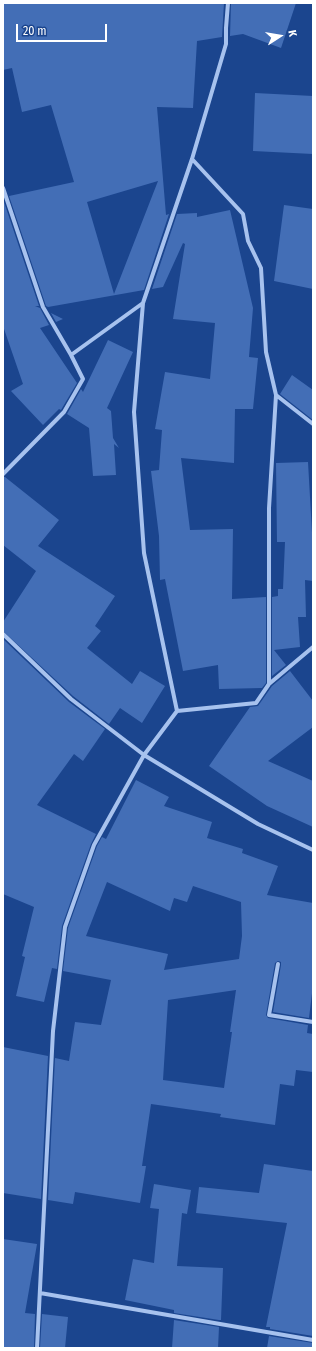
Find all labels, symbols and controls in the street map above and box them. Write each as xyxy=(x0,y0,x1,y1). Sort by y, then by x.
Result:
scale bar xyxy=(18,16,109,42)
north arrow xyxy=(260,16,300,56)
text: 20 m xyxy=(23,24,47,38)
text: K xyxy=(285,29,299,38)

